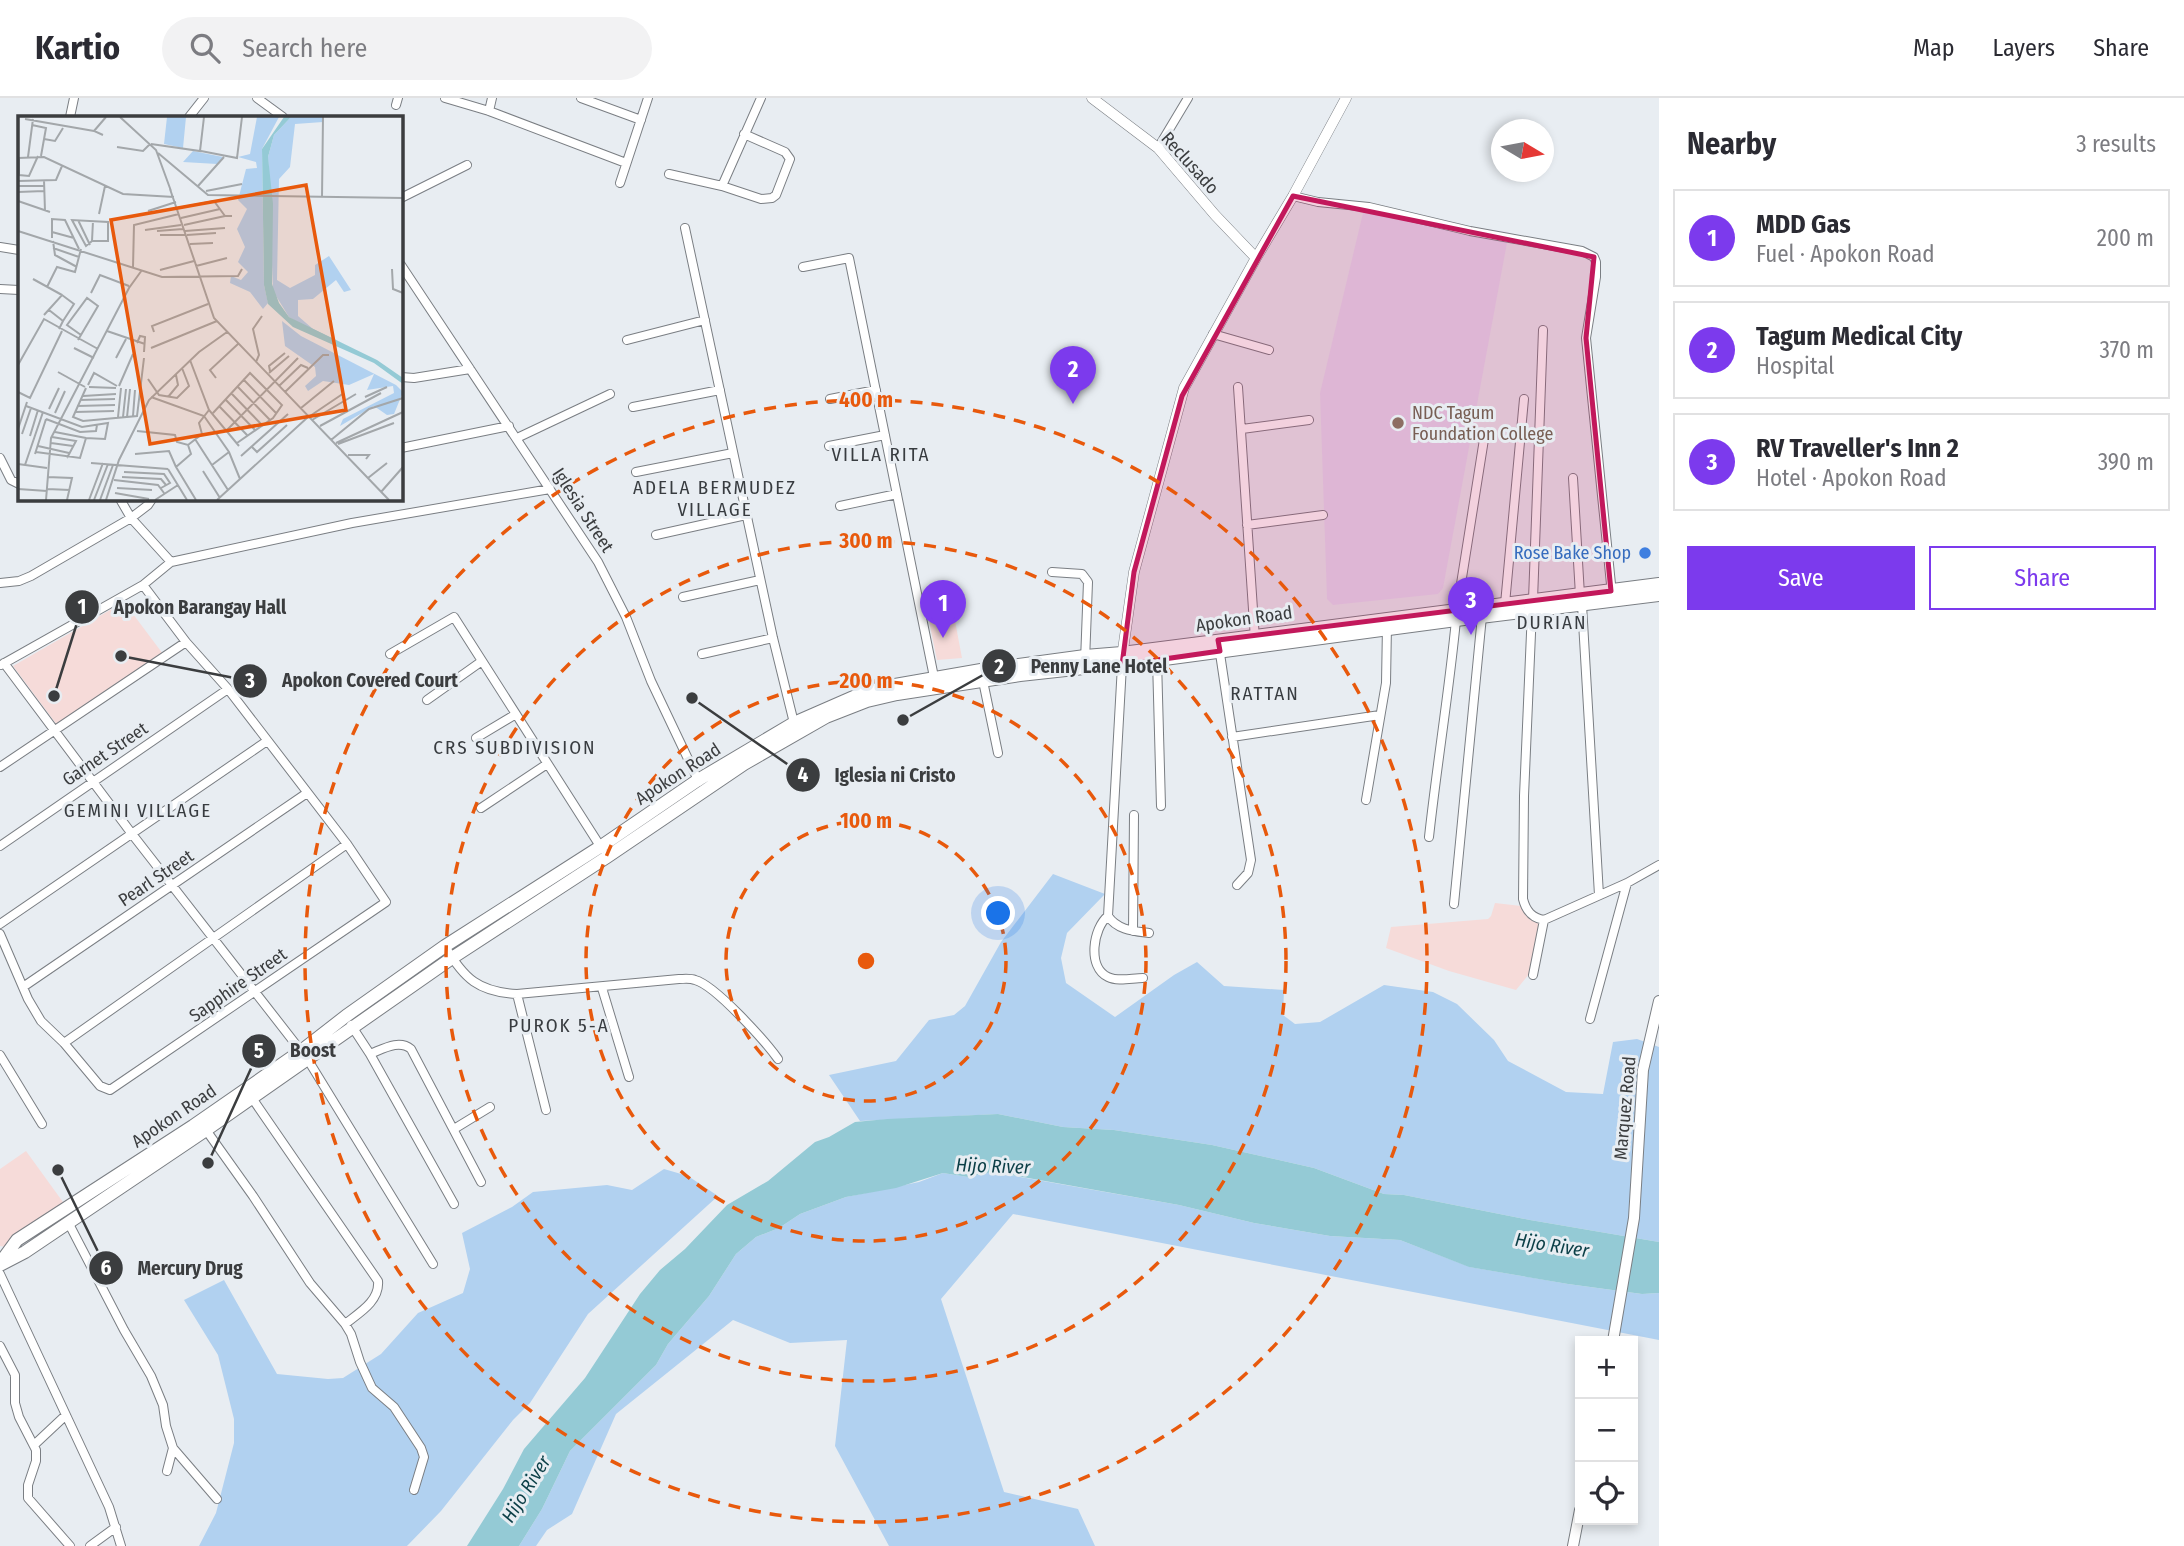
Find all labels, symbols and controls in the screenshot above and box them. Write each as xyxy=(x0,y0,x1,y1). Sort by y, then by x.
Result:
search box xyxy=(162,17,652,80)
text: Kartio xyxy=(35,28,120,68)
icon: search xyxy=(186,29,224,67)
text: Search here xyxy=(242,33,367,64)
text: Map xyxy=(1913,34,1955,62)
text: Layers xyxy=(1993,34,2055,62)
text: Share xyxy=(2093,34,2149,62)
inset map xyxy=(18,116,402,500)
north arrow xyxy=(1491,119,1554,182)
text: Nearby xyxy=(1687,126,1776,162)
street label: Reclusado xyxy=(1156,127,1224,199)
text: 3 results xyxy=(2076,130,2156,158)
text: MDD Gas xyxy=(1756,209,1851,240)
text: 1 xyxy=(1707,224,1717,252)
text: 200 m xyxy=(2097,224,2154,252)
text: Fuel · Apokon Road xyxy=(1756,240,1935,268)
text: Tagum Medical City xyxy=(1756,321,1962,352)
text: 2 xyxy=(1707,336,1717,364)
text: 370 m xyxy=(2100,336,2154,364)
pin: 2 xyxy=(1050,346,1096,404)
text: Hospital xyxy=(1756,352,1834,380)
text: 400 m xyxy=(839,387,893,413)
place label: NDC Tagum Foundation College xyxy=(1412,402,1553,445)
marker: NDC Tagum Foundation College xyxy=(1390,415,1406,431)
text: RV Traveller's Inn 2 xyxy=(1756,433,1959,464)
district label: VILLA RITA xyxy=(831,443,931,466)
text: 3 xyxy=(1707,448,1717,476)
text: 390 m xyxy=(2098,448,2154,476)
street label: Iglesia Street xyxy=(548,464,619,556)
text: Hotel · Apokon Road xyxy=(1756,464,1947,492)
district label: ADELA BERMUDEZ VILLAGE xyxy=(633,476,797,521)
text: 300 m xyxy=(838,528,893,554)
place label: Rose Bake Shop xyxy=(1514,542,1631,564)
marker: Rose Bake Shop xyxy=(1637,545,1653,561)
button: Save xyxy=(1687,546,1915,610)
button: Share xyxy=(1929,546,2156,610)
pin: 3 xyxy=(1448,577,1494,635)
pin: 1 xyxy=(920,580,966,638)
callout: Apokon Barangay Hall xyxy=(65,587,300,627)
text: 1 xyxy=(78,594,86,620)
text: Apokon Barangay Hall xyxy=(113,596,287,619)
street label: Apokon Road xyxy=(1194,601,1294,637)
district label: DURIAN xyxy=(1516,611,1588,634)
callout: Penny Lane Hotel xyxy=(982,646,1181,686)
text: 2 xyxy=(993,654,1004,680)
text: Penny Lane Hotel xyxy=(1031,655,1168,678)
callout: Apokon Covered Court xyxy=(233,661,472,701)
text: 3 xyxy=(244,668,255,694)
text: 200 m xyxy=(838,668,893,694)
text: Apokon Covered Court xyxy=(281,669,458,692)
district label: RATTAN xyxy=(1230,682,1300,705)
street label: Garnet Street xyxy=(58,717,152,791)
district label: CRS SUBDIVISION xyxy=(433,736,597,759)
street label: Apokon Road xyxy=(631,738,725,810)
callout: Iglesia ni Cristo xyxy=(786,755,970,795)
text: 4 xyxy=(798,762,809,788)
text: Iglesia ni Cristo xyxy=(834,764,956,787)
district label: GEMINI VILLAGE xyxy=(64,799,212,822)
text: 100 m xyxy=(840,808,892,834)
street label: Pearl Street xyxy=(114,845,198,911)
your location xyxy=(981,896,1015,930)
street label: Sapphire Street xyxy=(185,943,291,1027)
centre of rings xyxy=(854,949,878,973)
district label: PUROK 5-A xyxy=(508,1014,610,1037)
callout: Boost xyxy=(241,1031,350,1071)
text: 5 xyxy=(254,1038,264,1064)
text: Boost xyxy=(290,1039,336,1062)
street label: Marquez Road xyxy=(1610,1055,1640,1161)
street label: Apokon Road xyxy=(128,1080,220,1152)
water label: Hijo River xyxy=(955,1153,1032,1179)
water label: Hijo River xyxy=(1513,1228,1592,1262)
callout: Mercury Drug xyxy=(89,1248,257,1288)
text: 6 xyxy=(101,1255,112,1281)
text: Mercury Drug xyxy=(137,1257,243,1280)
map controls xyxy=(1575,1336,1638,1525)
button: + xyxy=(1575,1336,1638,1399)
button: − xyxy=(1575,1399,1638,1462)
water label: Hijo River xyxy=(497,1450,556,1527)
button: locate xyxy=(1575,1462,1638,1525)

